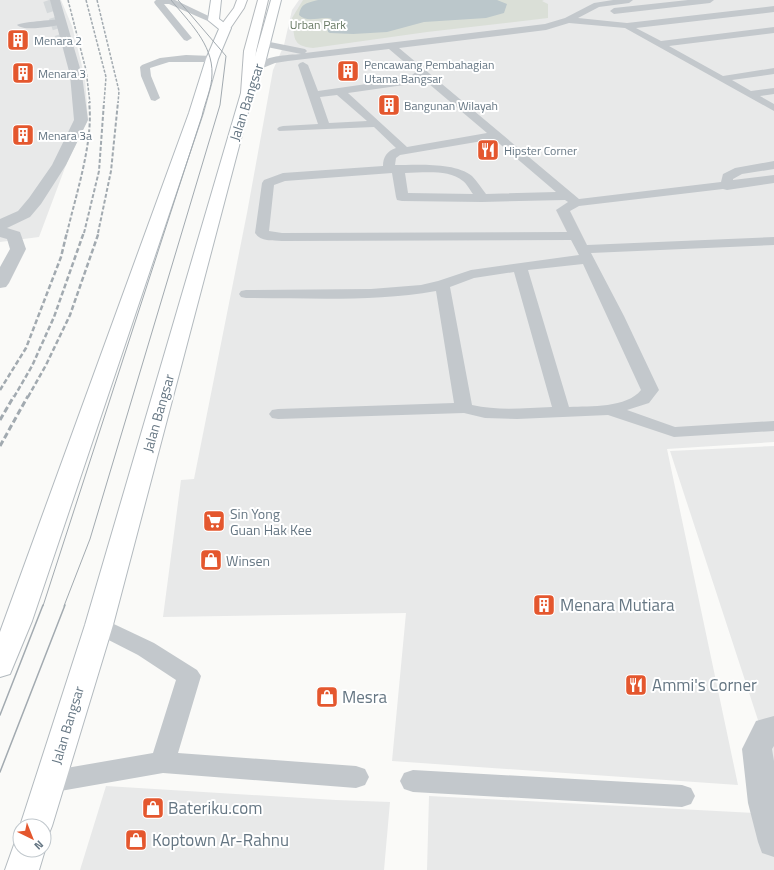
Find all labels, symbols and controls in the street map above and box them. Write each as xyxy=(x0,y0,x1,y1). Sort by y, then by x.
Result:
park label: Urban Park xyxy=(290,15,346,34)
building icon: Menara 2 xyxy=(5,27,31,53)
place label: Menara 2 xyxy=(34,31,82,50)
place label: Pencawang Pembahagian Utama Bangsar xyxy=(364,55,494,88)
building icon: Pencawang Pembahagian Utama Bangsar xyxy=(335,58,361,84)
building icon: Menara 3 xyxy=(10,60,36,86)
street label: Jalan Bangsar xyxy=(224,60,268,144)
place label: Menara 3 xyxy=(38,64,86,83)
building icon: Bangunan Wilayah xyxy=(376,92,402,118)
place label: Bangunan Wilayah xyxy=(404,96,498,115)
building icon: Menara 3a xyxy=(10,122,36,148)
place label: Menara 3a xyxy=(38,126,92,145)
restaurant icon: Hipster Corner xyxy=(475,137,501,163)
place label: Hipster Corner xyxy=(504,141,577,160)
street label: Jalan Bangsar xyxy=(137,371,179,455)
place label: Sin Yong Guan Hak Kee xyxy=(230,503,312,540)
supermarket icon: Sin Yong Guan Hak Kee xyxy=(201,508,227,534)
shop icon: Winsen xyxy=(198,547,224,573)
place label: Winsen xyxy=(226,550,270,571)
building icon: Menara Mutiara xyxy=(531,592,557,618)
place label: Menara Mutiara xyxy=(560,592,675,618)
restaurant icon: Ammi's Corner xyxy=(623,672,649,698)
place label: Ammi's Corner xyxy=(652,672,757,698)
street label: Jalan Bangsar xyxy=(45,683,89,767)
shop icon: Mesra xyxy=(314,684,340,710)
place label: Mesra xyxy=(342,684,388,710)
shop icon: Bateriku.com xyxy=(140,795,166,821)
place label: Bateriku.com xyxy=(168,795,263,821)
north arrow xyxy=(12,818,52,858)
shop icon: Koptown Ar-Rahnu xyxy=(123,827,149,853)
place label: Koptown Ar-Rahnu xyxy=(152,827,289,853)
text: N xyxy=(31,837,47,854)

